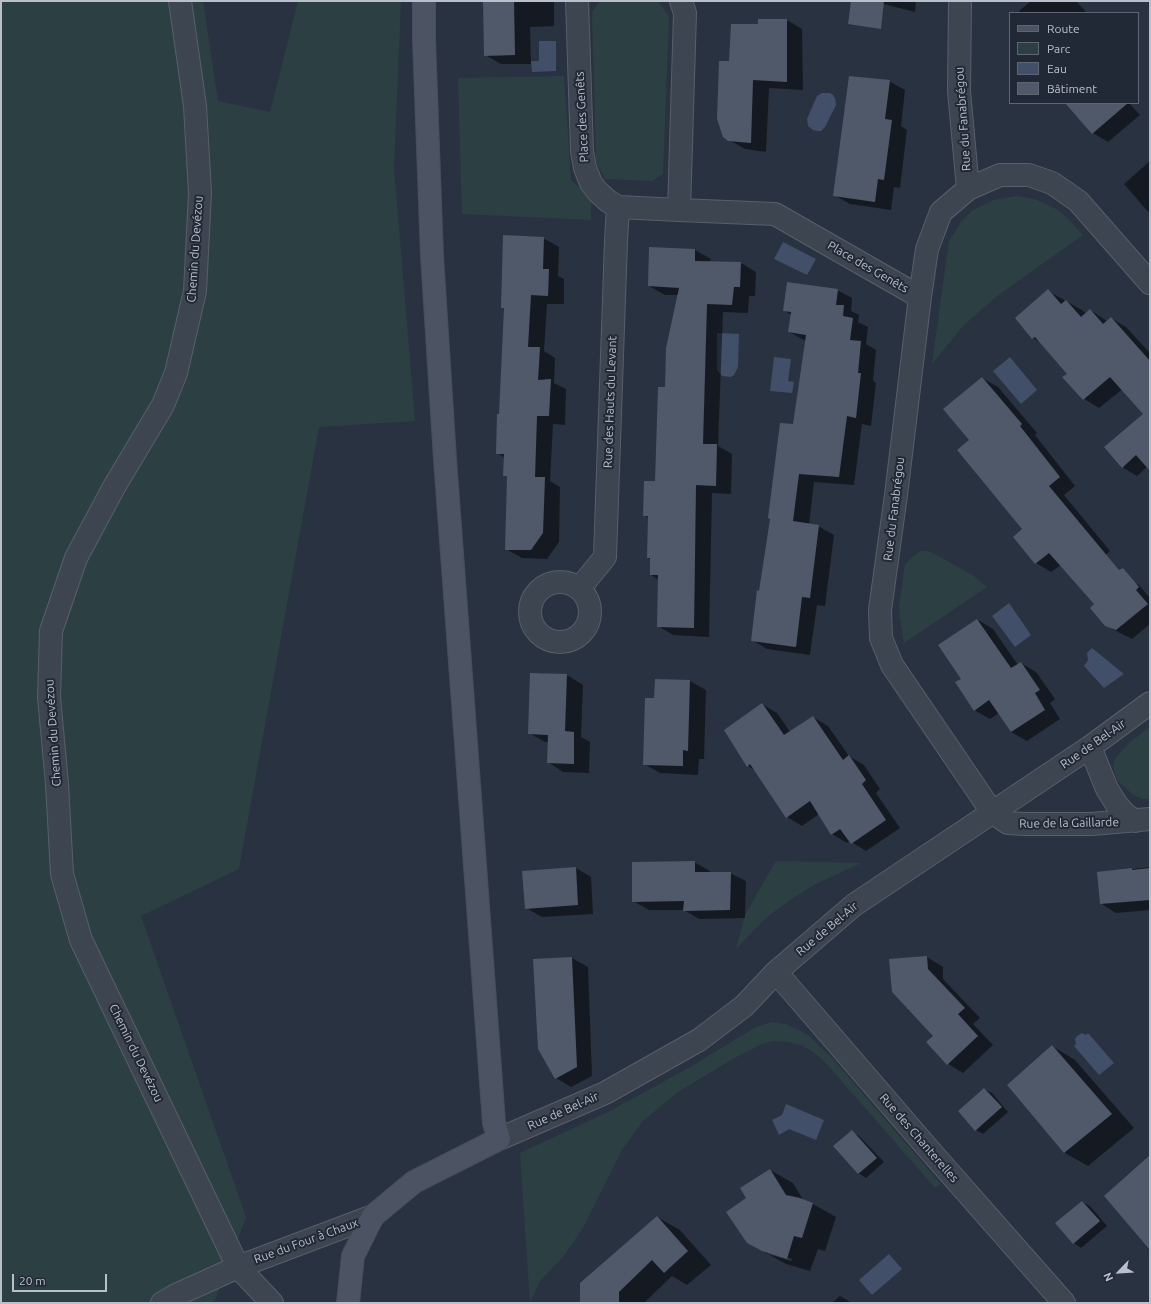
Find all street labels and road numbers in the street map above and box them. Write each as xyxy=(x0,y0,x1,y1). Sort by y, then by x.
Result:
street label: Rue du Fanabrégou xyxy=(952,66,974,172)
street label: Place des Genêts xyxy=(572,71,592,163)
street label: Chemin du Devézou xyxy=(184,195,206,303)
street label: Place des Genêts xyxy=(825,238,911,296)
street label: Rue des Hauts du Levant xyxy=(600,336,620,468)
street label: Rue du Fanabrégou xyxy=(880,456,908,562)
street label: Chemin du Devézou xyxy=(42,679,64,787)
street label: Rue de Bel-Air xyxy=(1058,716,1128,772)
street label: Rue de la Gaillarde xyxy=(1019,815,1119,831)
street label: Rue de Bel-Air xyxy=(793,899,861,959)
street label: Chemin du Devézou xyxy=(106,1002,166,1104)
street label: Rue de Bel-Air xyxy=(525,1089,601,1133)
street label: Rue des Chanterelles xyxy=(876,1091,962,1185)
street label: Rue du Four à Chaux xyxy=(252,1215,360,1267)

